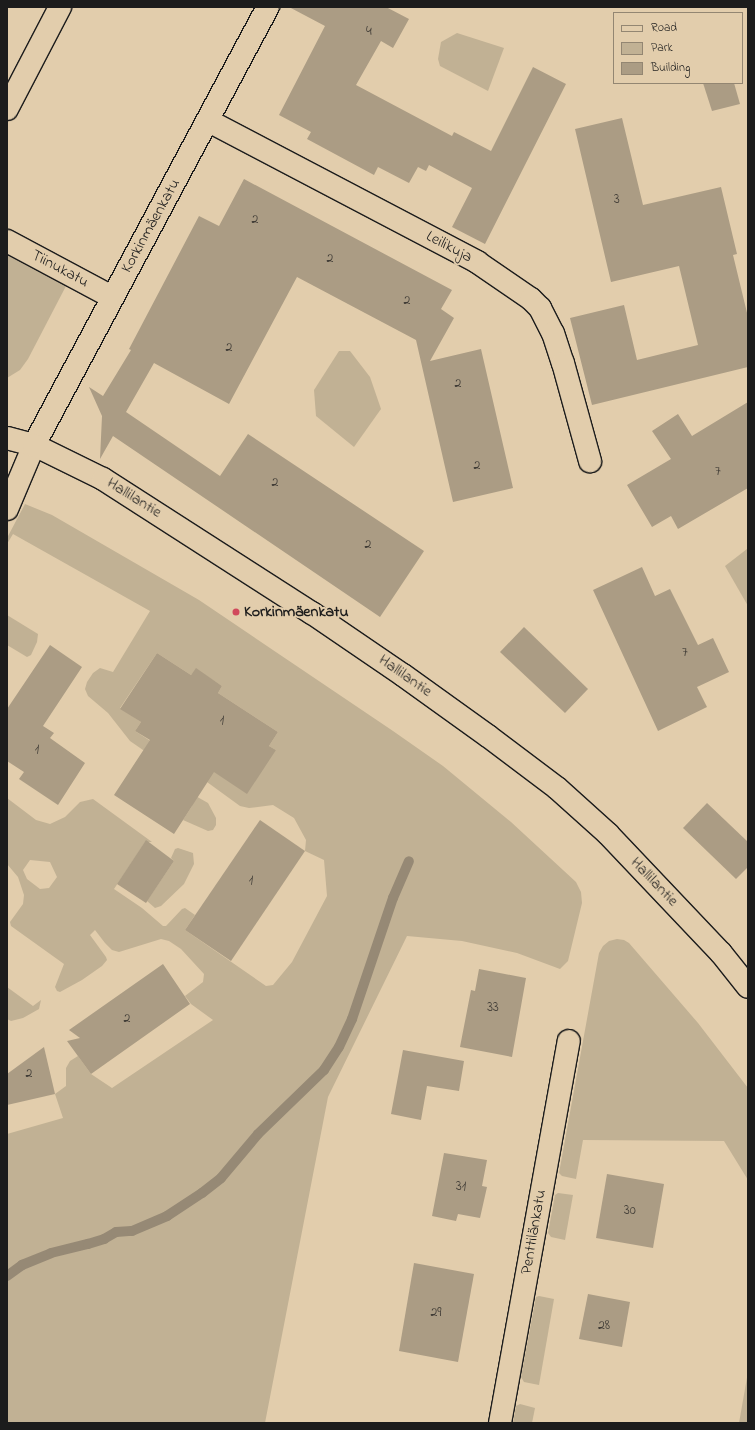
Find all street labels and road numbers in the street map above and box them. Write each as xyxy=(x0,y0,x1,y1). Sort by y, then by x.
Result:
street label: Korkinmäenkatu xyxy=(117,176,185,276)
street label: Leilikuja xyxy=(423,227,475,267)
street label: Tiinukatu xyxy=(28,246,92,292)
street label: Hallilantie xyxy=(103,474,165,522)
street label: Hallilantie xyxy=(375,651,435,701)
street label: Hallilantie xyxy=(626,853,682,911)
street label: Penttilänkatu xyxy=(517,1188,551,1276)

